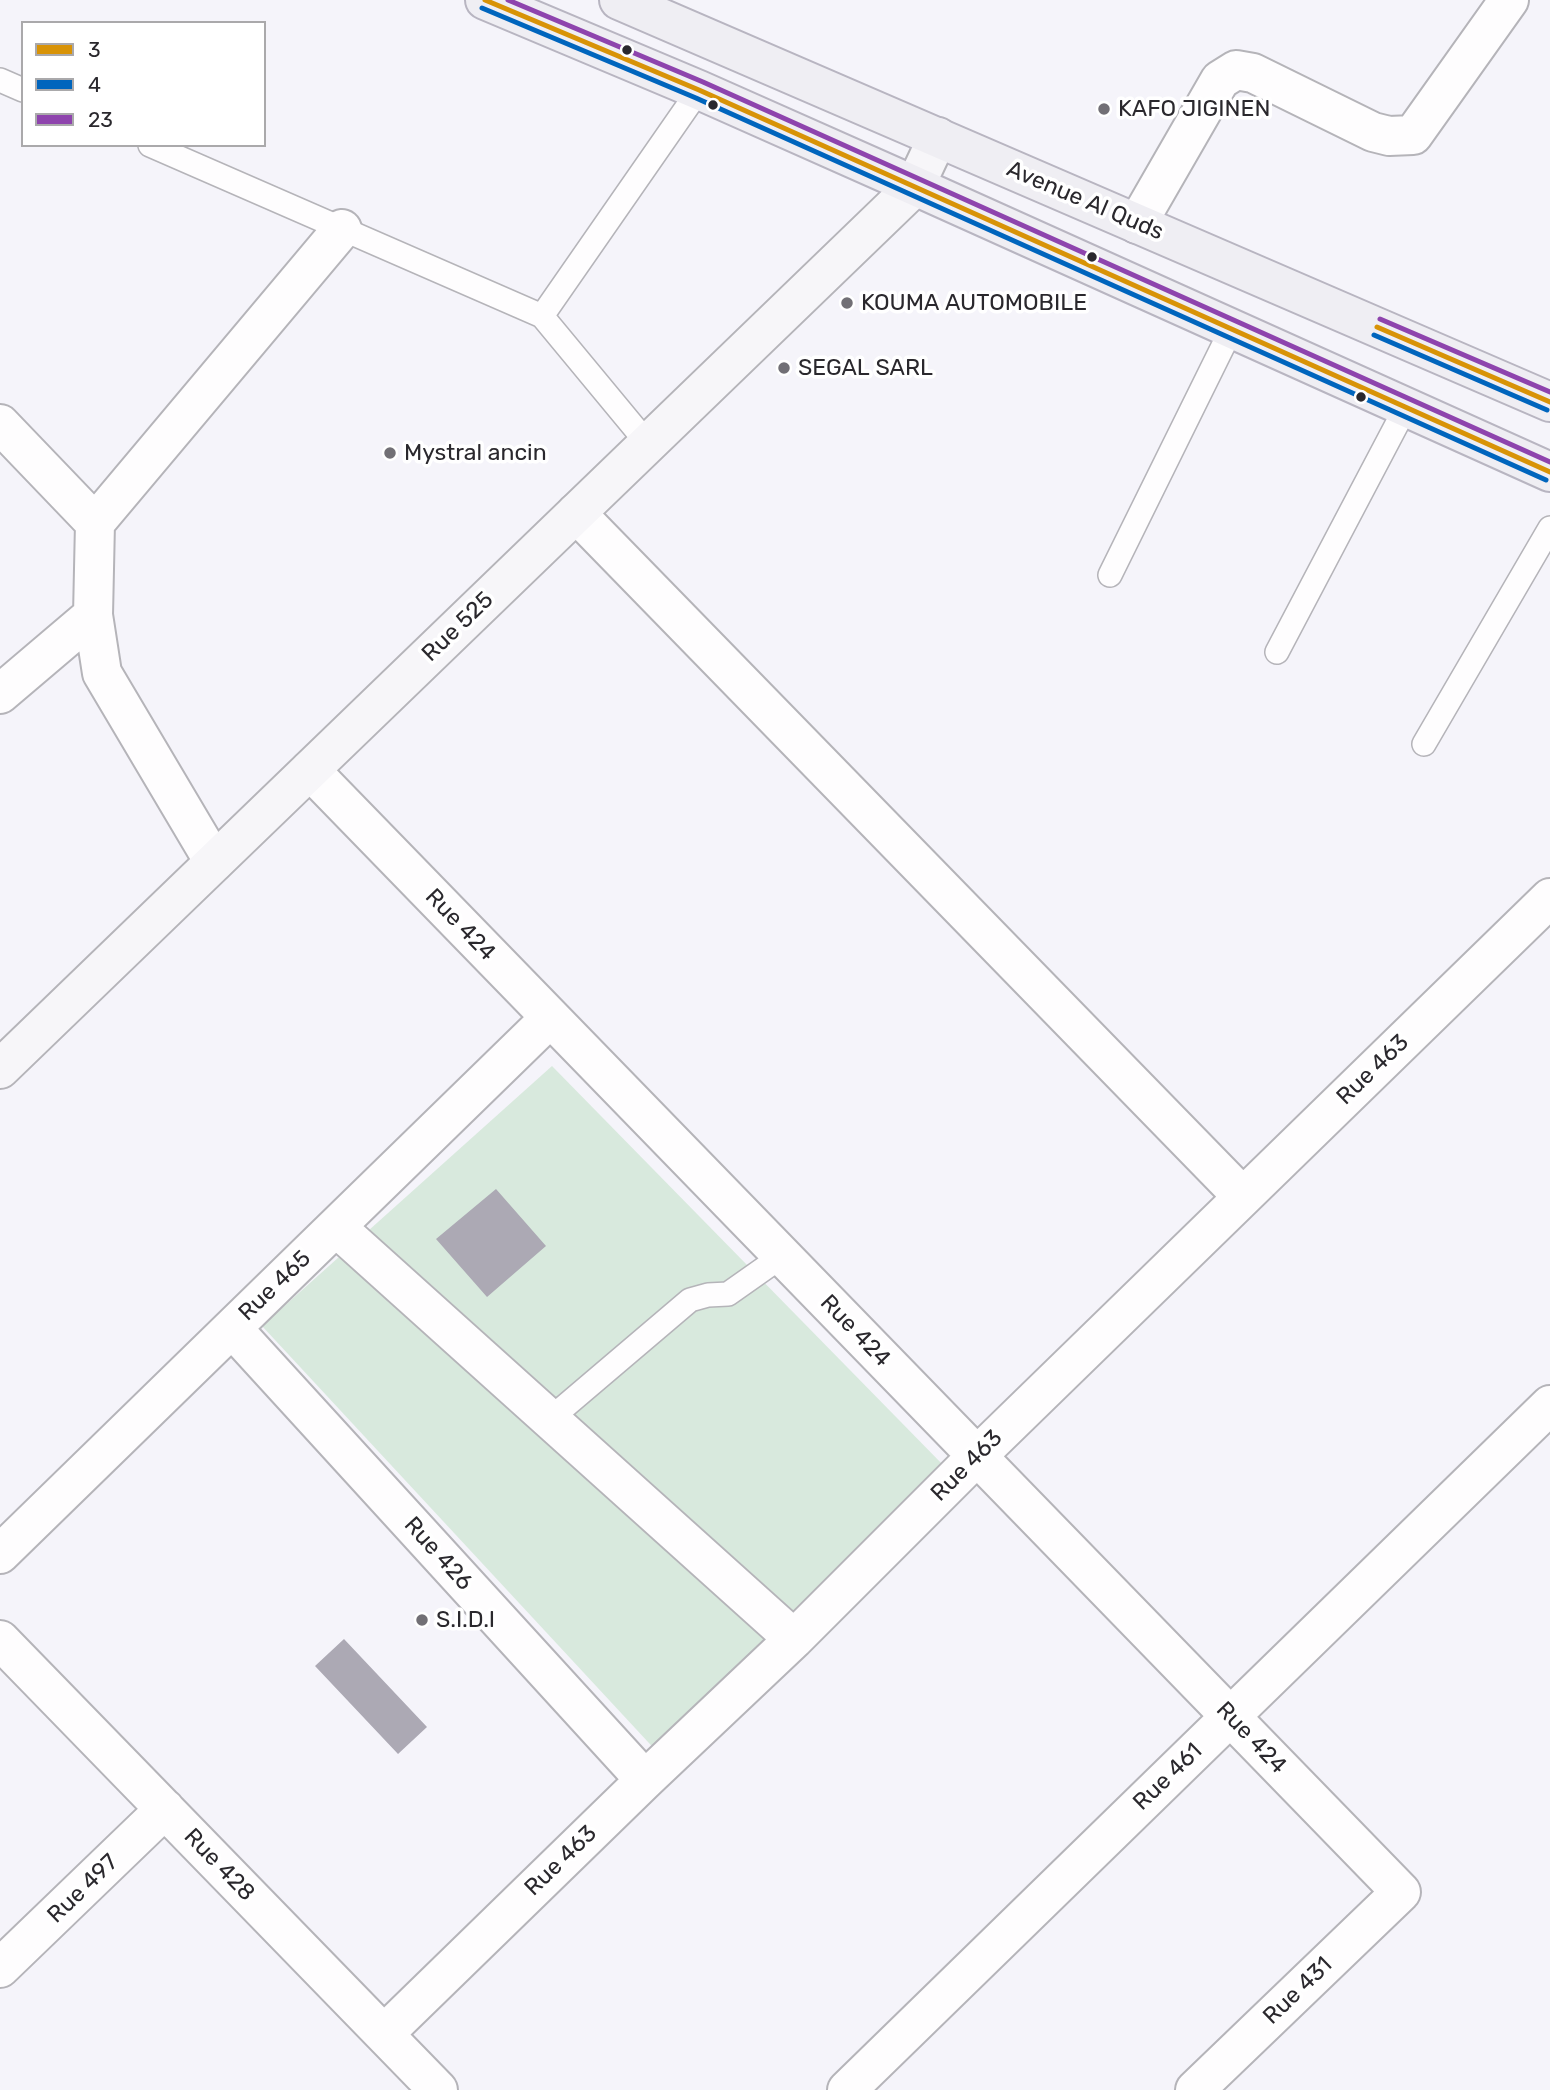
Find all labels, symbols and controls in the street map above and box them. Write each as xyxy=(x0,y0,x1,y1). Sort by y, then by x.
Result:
legend xyxy=(21,21,266,147)
text: 3 xyxy=(88,37,101,62)
unlabelled marker xyxy=(620,43,634,57)
text: 4 xyxy=(88,72,101,97)
place label: KAFO JIGINEN xyxy=(1118,95,1270,123)
unlabelled marker xyxy=(706,98,720,112)
marker: KAFO JIGINEN xyxy=(1096,101,1112,117)
text: 23 xyxy=(88,107,113,132)
street label: Avenue Al Quds xyxy=(1002,156,1168,246)
unlabelled marker xyxy=(1085,250,1099,264)
place label: KOUMA AUTOMOBILE xyxy=(861,289,1087,317)
marker: KOUMA AUTOMOBILE xyxy=(839,295,855,311)
place label: SEGAL SARL xyxy=(798,354,933,382)
marker: SEGAL SARL xyxy=(776,360,792,376)
unlabelled marker xyxy=(1354,390,1368,404)
place label: Mystral ancin xyxy=(404,439,547,467)
marker: Mystral ancin xyxy=(382,445,398,461)
street label: Rue 525 xyxy=(417,586,499,668)
street label: Rue 424 xyxy=(419,883,501,967)
street label: Rue 463 xyxy=(1331,1029,1415,1111)
street label: Rue 465 xyxy=(233,1245,317,1327)
street label: Rue 424 xyxy=(814,1289,896,1373)
street label: Rue 463 xyxy=(926,1425,1008,1507)
street label: Rue 426 xyxy=(398,1512,478,1596)
place label: S.I.D.I xyxy=(436,1606,495,1634)
marker: S.I.D.I xyxy=(414,1612,430,1628)
street label: Rue 424 xyxy=(1210,1696,1292,1780)
street label: Rue 461 xyxy=(1128,1738,1208,1816)
street label: Rue 463 xyxy=(519,1820,603,1902)
street label: Rue 428 xyxy=(178,1823,260,1907)
street label: Rue 497 xyxy=(42,1849,124,1929)
street label: Rue 431 xyxy=(1258,1952,1338,2030)

